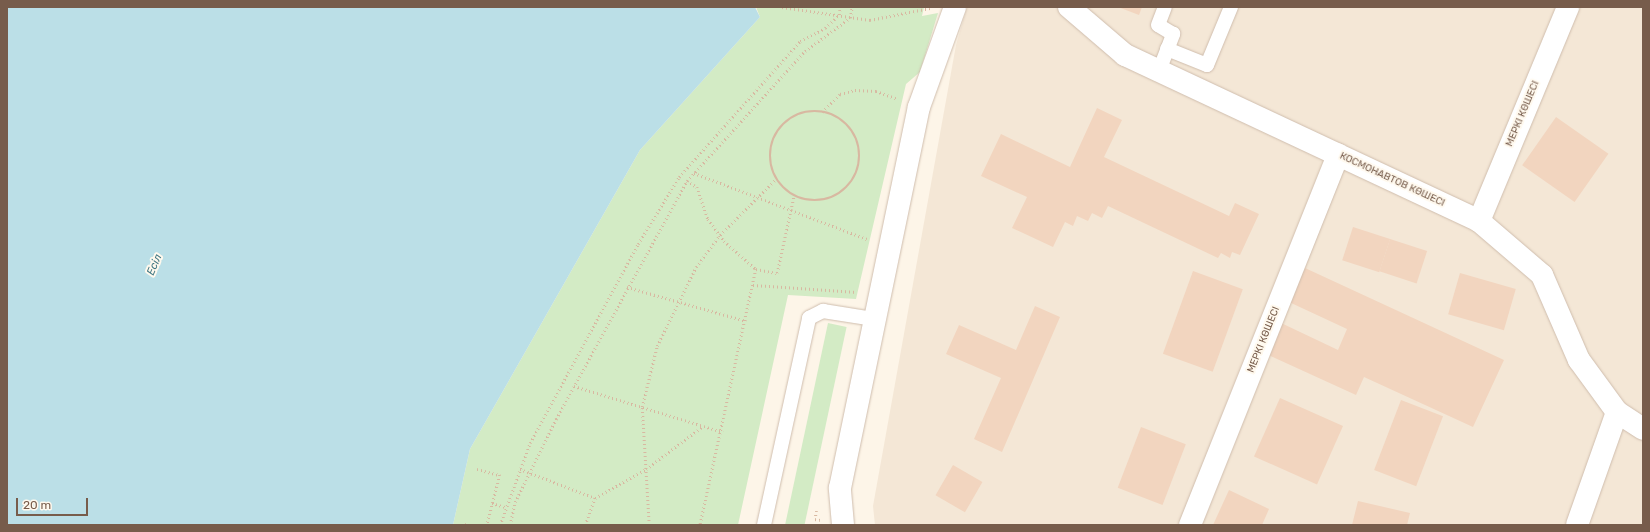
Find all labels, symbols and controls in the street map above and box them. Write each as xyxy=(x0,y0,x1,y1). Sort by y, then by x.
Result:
street label: МЕРКІ КӨШЕСІ xyxy=(1504,79,1542,149)
street label: КОСМОНАВТОВ КӨШЕСІ xyxy=(1338,150,1446,210)
water label: Есіл xyxy=(145,252,165,278)
street label: МЕРКІ КӨШЕСІ xyxy=(1245,305,1283,375)
scale bar xyxy=(18,490,90,516)
text: 20 m xyxy=(23,498,51,512)

